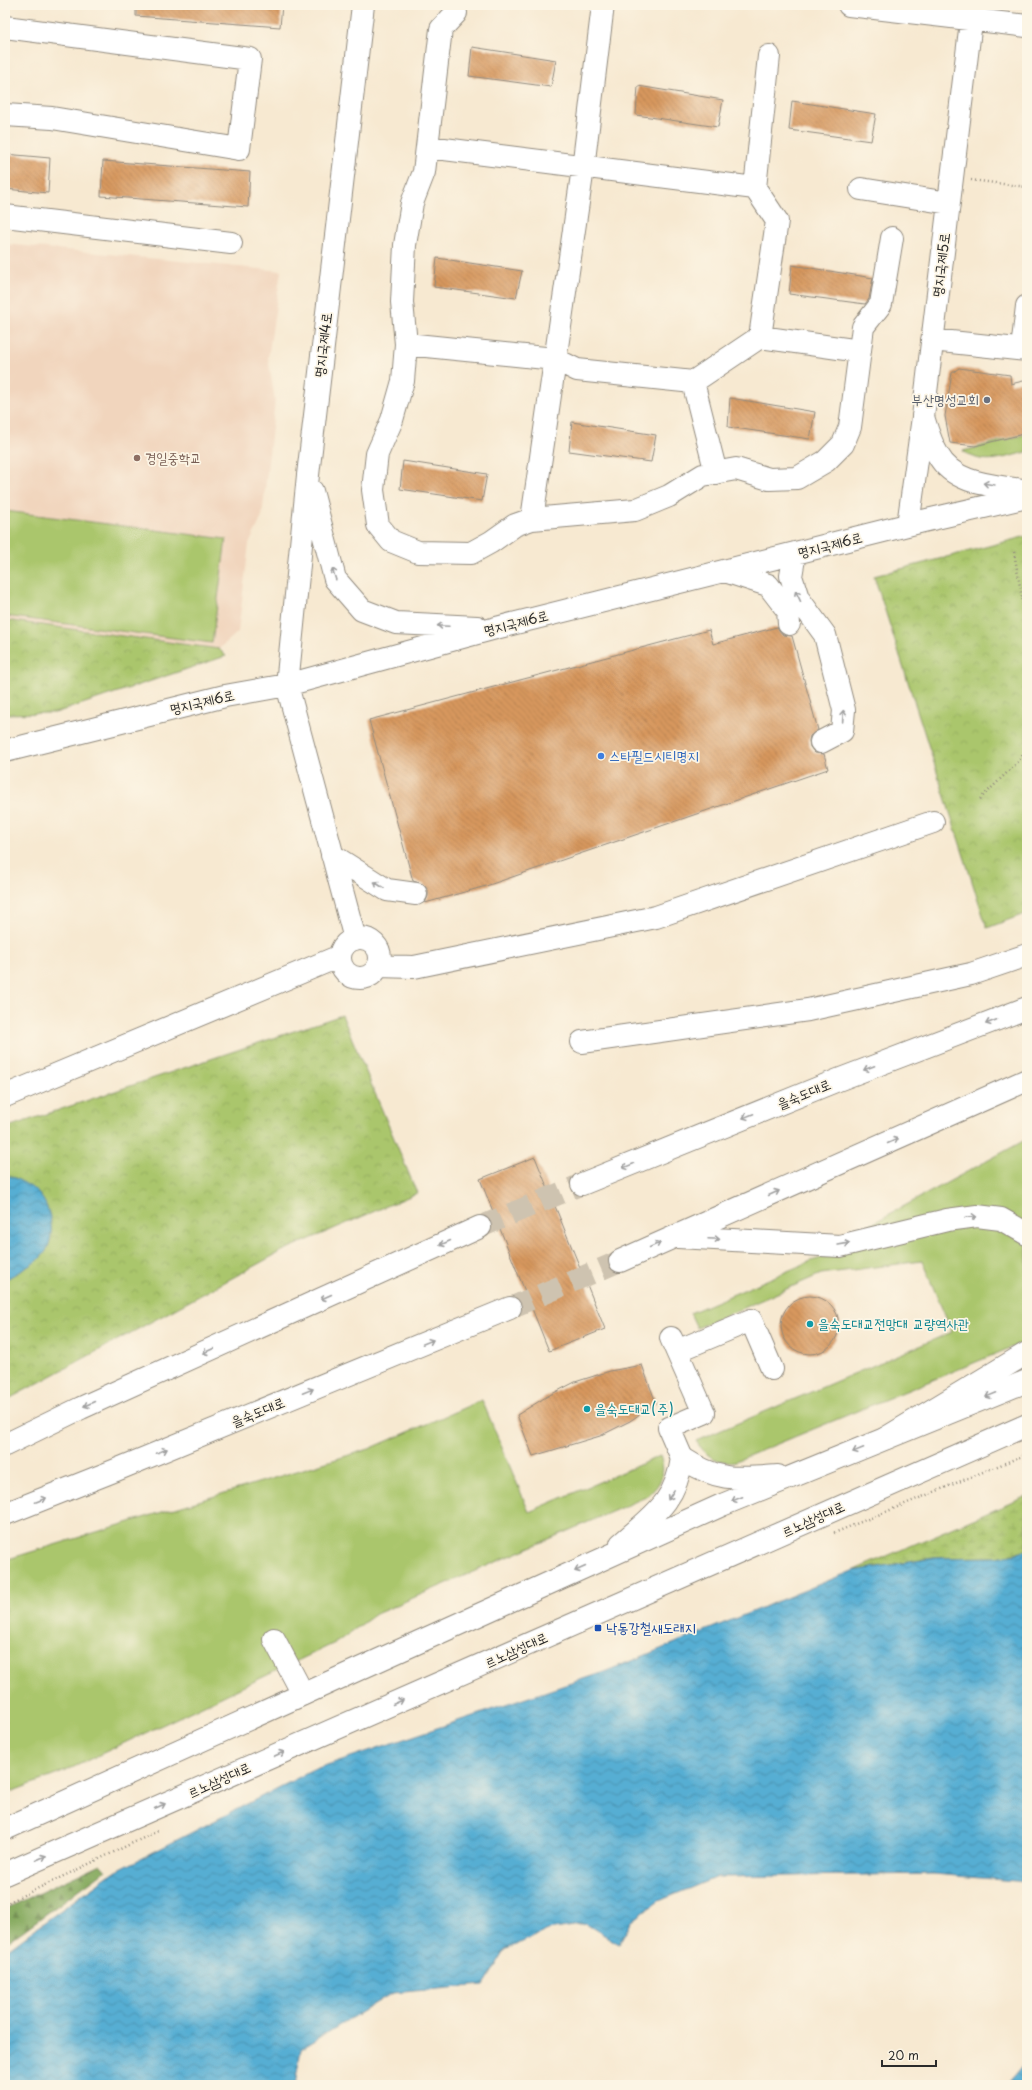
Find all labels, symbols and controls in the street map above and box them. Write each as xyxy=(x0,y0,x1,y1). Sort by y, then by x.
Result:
street label: 명지국제5로 xyxy=(926,231,955,299)
street label: 명지국제4로 xyxy=(308,311,337,379)
place label: 부산명성교회 xyxy=(911,389,979,410)
marker: 부산명성교회 xyxy=(982,395,992,405)
place label: 경일중학교 xyxy=(145,447,201,468)
marker: 경일중학교 xyxy=(132,453,142,463)
one-way arrow xyxy=(983,480,996,488)
street label: 명지국제6로 xyxy=(795,526,865,563)
one-way arrow xyxy=(329,568,337,580)
one-way arrow xyxy=(794,591,801,603)
street label: 명지국제6로 xyxy=(481,604,551,641)
one-way arrow xyxy=(437,622,450,629)
street label: 명지국제6로 xyxy=(167,684,236,719)
one-way arrow xyxy=(840,710,847,723)
place label: 스타필드시티명지 xyxy=(609,745,699,766)
marker: 스타필드시티명지 xyxy=(596,751,606,761)
one-way arrow xyxy=(374,881,385,889)
one-way arrow xyxy=(985,1019,997,1027)
one-way arrow xyxy=(862,1065,875,1072)
street label: 을숙도대로 xyxy=(774,1073,834,1114)
one-way arrow xyxy=(743,1113,755,1121)
one-way arrow xyxy=(887,1136,899,1144)
one-way arrow xyxy=(622,1162,634,1170)
one-way arrow xyxy=(768,1189,780,1196)
one-way arrow xyxy=(964,1213,977,1221)
one-way arrow xyxy=(707,1235,720,1242)
one-way arrow xyxy=(439,1240,451,1248)
one-way arrow xyxy=(837,1240,850,1248)
one-way arrow xyxy=(649,1241,661,1248)
one-way arrow xyxy=(320,1294,332,1301)
place label: 을숙도대교전망대 교량역사관 xyxy=(818,1313,969,1334)
marker: 을숙도대교전망대 교량역사관 xyxy=(805,1319,815,1329)
one-way arrow xyxy=(422,1337,434,1345)
one-way arrow xyxy=(202,1347,214,1355)
one-way arrow xyxy=(302,1387,314,1395)
street label: 을숙도대로 xyxy=(228,1391,288,1432)
one-way arrow xyxy=(985,1392,997,1400)
place label: 을숙도대교(주) xyxy=(595,1398,674,1419)
one-way arrow xyxy=(83,1401,95,1408)
marker: 을숙도대교(주) xyxy=(582,1404,592,1414)
one-way arrow xyxy=(852,1446,864,1454)
one-way arrow xyxy=(156,1447,168,1455)
one-way arrow xyxy=(666,1489,674,1501)
one-way arrow xyxy=(35,1495,47,1503)
street label: 르노삼성대로 xyxy=(778,1495,848,1542)
one-way arrow xyxy=(732,1496,744,1503)
one-way arrow xyxy=(575,1566,587,1573)
place label: 낙동강철새도래지 xyxy=(606,1617,696,1638)
marker: 낙동강철새도래지 xyxy=(593,1623,603,1633)
street label: 르노삼성대로 xyxy=(481,1626,551,1673)
one-way arrow xyxy=(391,1697,403,1705)
one-way arrow xyxy=(272,1750,284,1757)
street label: 르노삼성대로 xyxy=(184,1756,254,1803)
one-way arrow xyxy=(153,1802,165,1809)
one-way arrow xyxy=(34,1854,46,1862)
scale bar xyxy=(882,2042,936,2068)
text: 20 m xyxy=(888,2046,919,2064)

